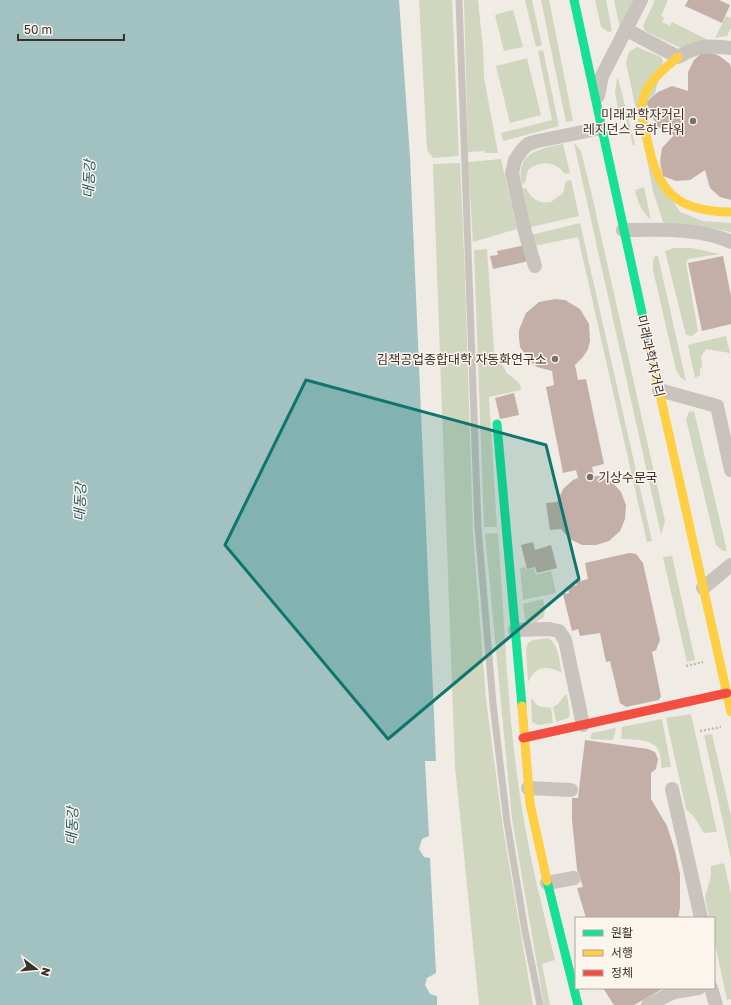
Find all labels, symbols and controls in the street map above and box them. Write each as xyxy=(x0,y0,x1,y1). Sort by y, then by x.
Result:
scale bar xyxy=(18,16,124,42)
text: 50 m xyxy=(24,22,52,37)
place label: 미래과학자거리 레지던스 은하 타워 xyxy=(583,106,685,137)
marker: 미래과학자거리 레지던스 은하 타워 xyxy=(688,116,698,126)
water label: 대동강 xyxy=(79,157,98,199)
street label: 미래과학자거리 xyxy=(634,313,668,399)
place label: 김책공업종합대학 자동화연구소 xyxy=(376,351,547,367)
marker: 김책공업종합대학 자동화연구소 xyxy=(550,354,560,364)
place label: 기상수문국 xyxy=(598,469,658,485)
marker: 기상수문국 xyxy=(585,472,595,482)
water label: 대동강 xyxy=(70,480,89,522)
water label: 대동강 xyxy=(62,804,81,846)
legend xyxy=(575,917,715,989)
text: 원활 xyxy=(611,925,633,940)
text: 서행 xyxy=(611,945,633,960)
north arrow xyxy=(16,949,56,989)
text: 정체 xyxy=(611,965,633,980)
text: N xyxy=(39,966,53,978)

